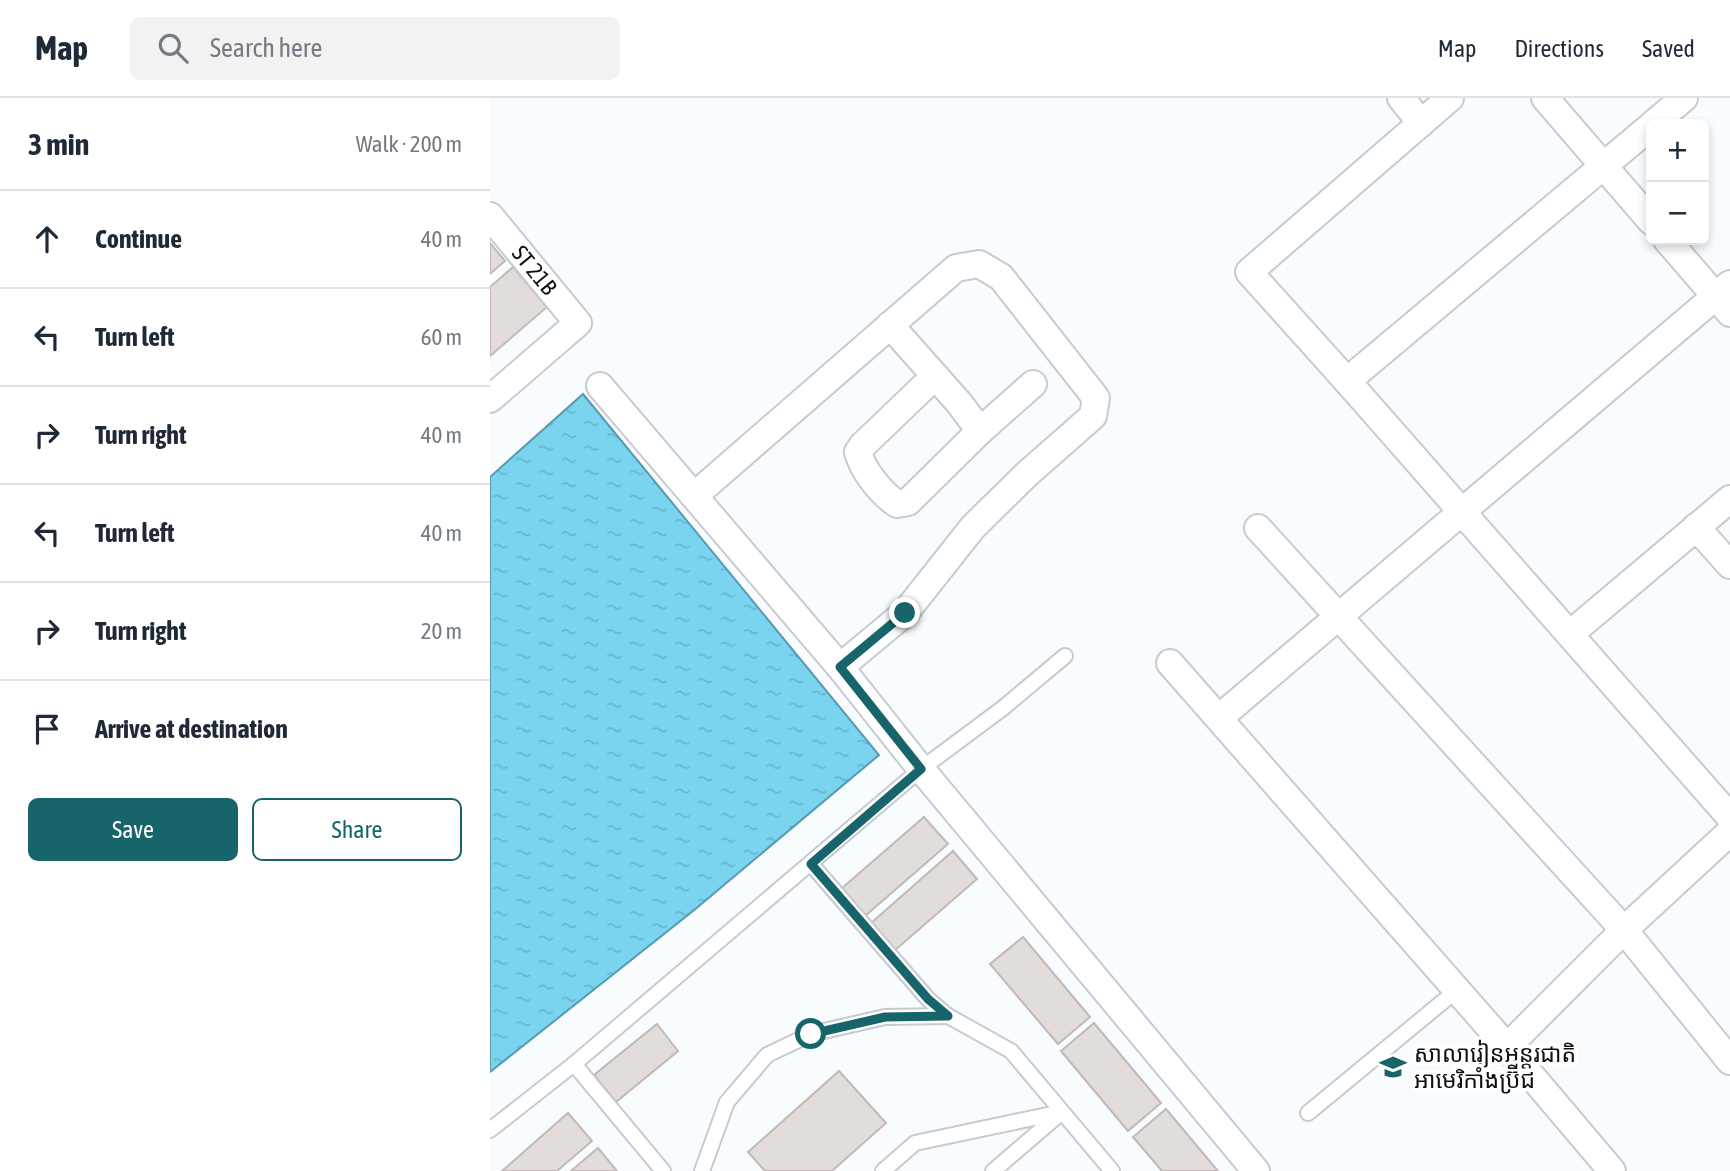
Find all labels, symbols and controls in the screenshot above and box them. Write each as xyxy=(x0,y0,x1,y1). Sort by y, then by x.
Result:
search box xyxy=(130,17,620,80)
text: Map xyxy=(35,29,88,67)
icon: search xyxy=(154,29,192,67)
text: Search here xyxy=(210,33,322,63)
text: Map xyxy=(1438,35,1476,62)
text: Directions xyxy=(1514,35,1604,62)
text: Saved xyxy=(1642,35,1695,62)
map controls xyxy=(1646,119,1709,245)
button: + xyxy=(1646,119,1709,182)
text: 3 min xyxy=(28,127,89,161)
text: Walk · 200 m xyxy=(356,131,462,157)
button: − xyxy=(1646,182,1709,245)
icon: ahead xyxy=(28,220,66,258)
text: Continue xyxy=(95,224,182,254)
text: 40 m xyxy=(421,226,462,252)
street label: ST 21B xyxy=(507,240,562,300)
icon: left xyxy=(28,318,66,356)
text: Turn left xyxy=(95,322,175,352)
text: 60 m xyxy=(421,324,462,350)
icon: right xyxy=(28,416,66,454)
text: Turn right xyxy=(95,420,186,450)
text: 40 m xyxy=(421,422,462,448)
icon: left xyxy=(28,514,66,552)
text: Turn left xyxy=(95,518,175,548)
text: 40 m xyxy=(421,520,462,546)
route end xyxy=(889,597,920,628)
icon: right xyxy=(28,612,66,650)
text: Turn right xyxy=(95,616,186,646)
text: 20 m xyxy=(421,618,462,644)
icon: arrive xyxy=(28,710,66,748)
text: Arrive at destination xyxy=(95,714,288,744)
button: Save xyxy=(28,798,238,861)
button: Share xyxy=(252,798,462,861)
route start xyxy=(795,1018,826,1049)
place label: សាលារៀនអន្តរជាតិ អាមេរិកាំងប្រ៊ីជ xyxy=(1414,1039,1576,1094)
school or university icon: សាលារៀនអន្តរជាតិ អាមេរិកាំងប្រ៊ីជ xyxy=(1378,1052,1408,1082)

